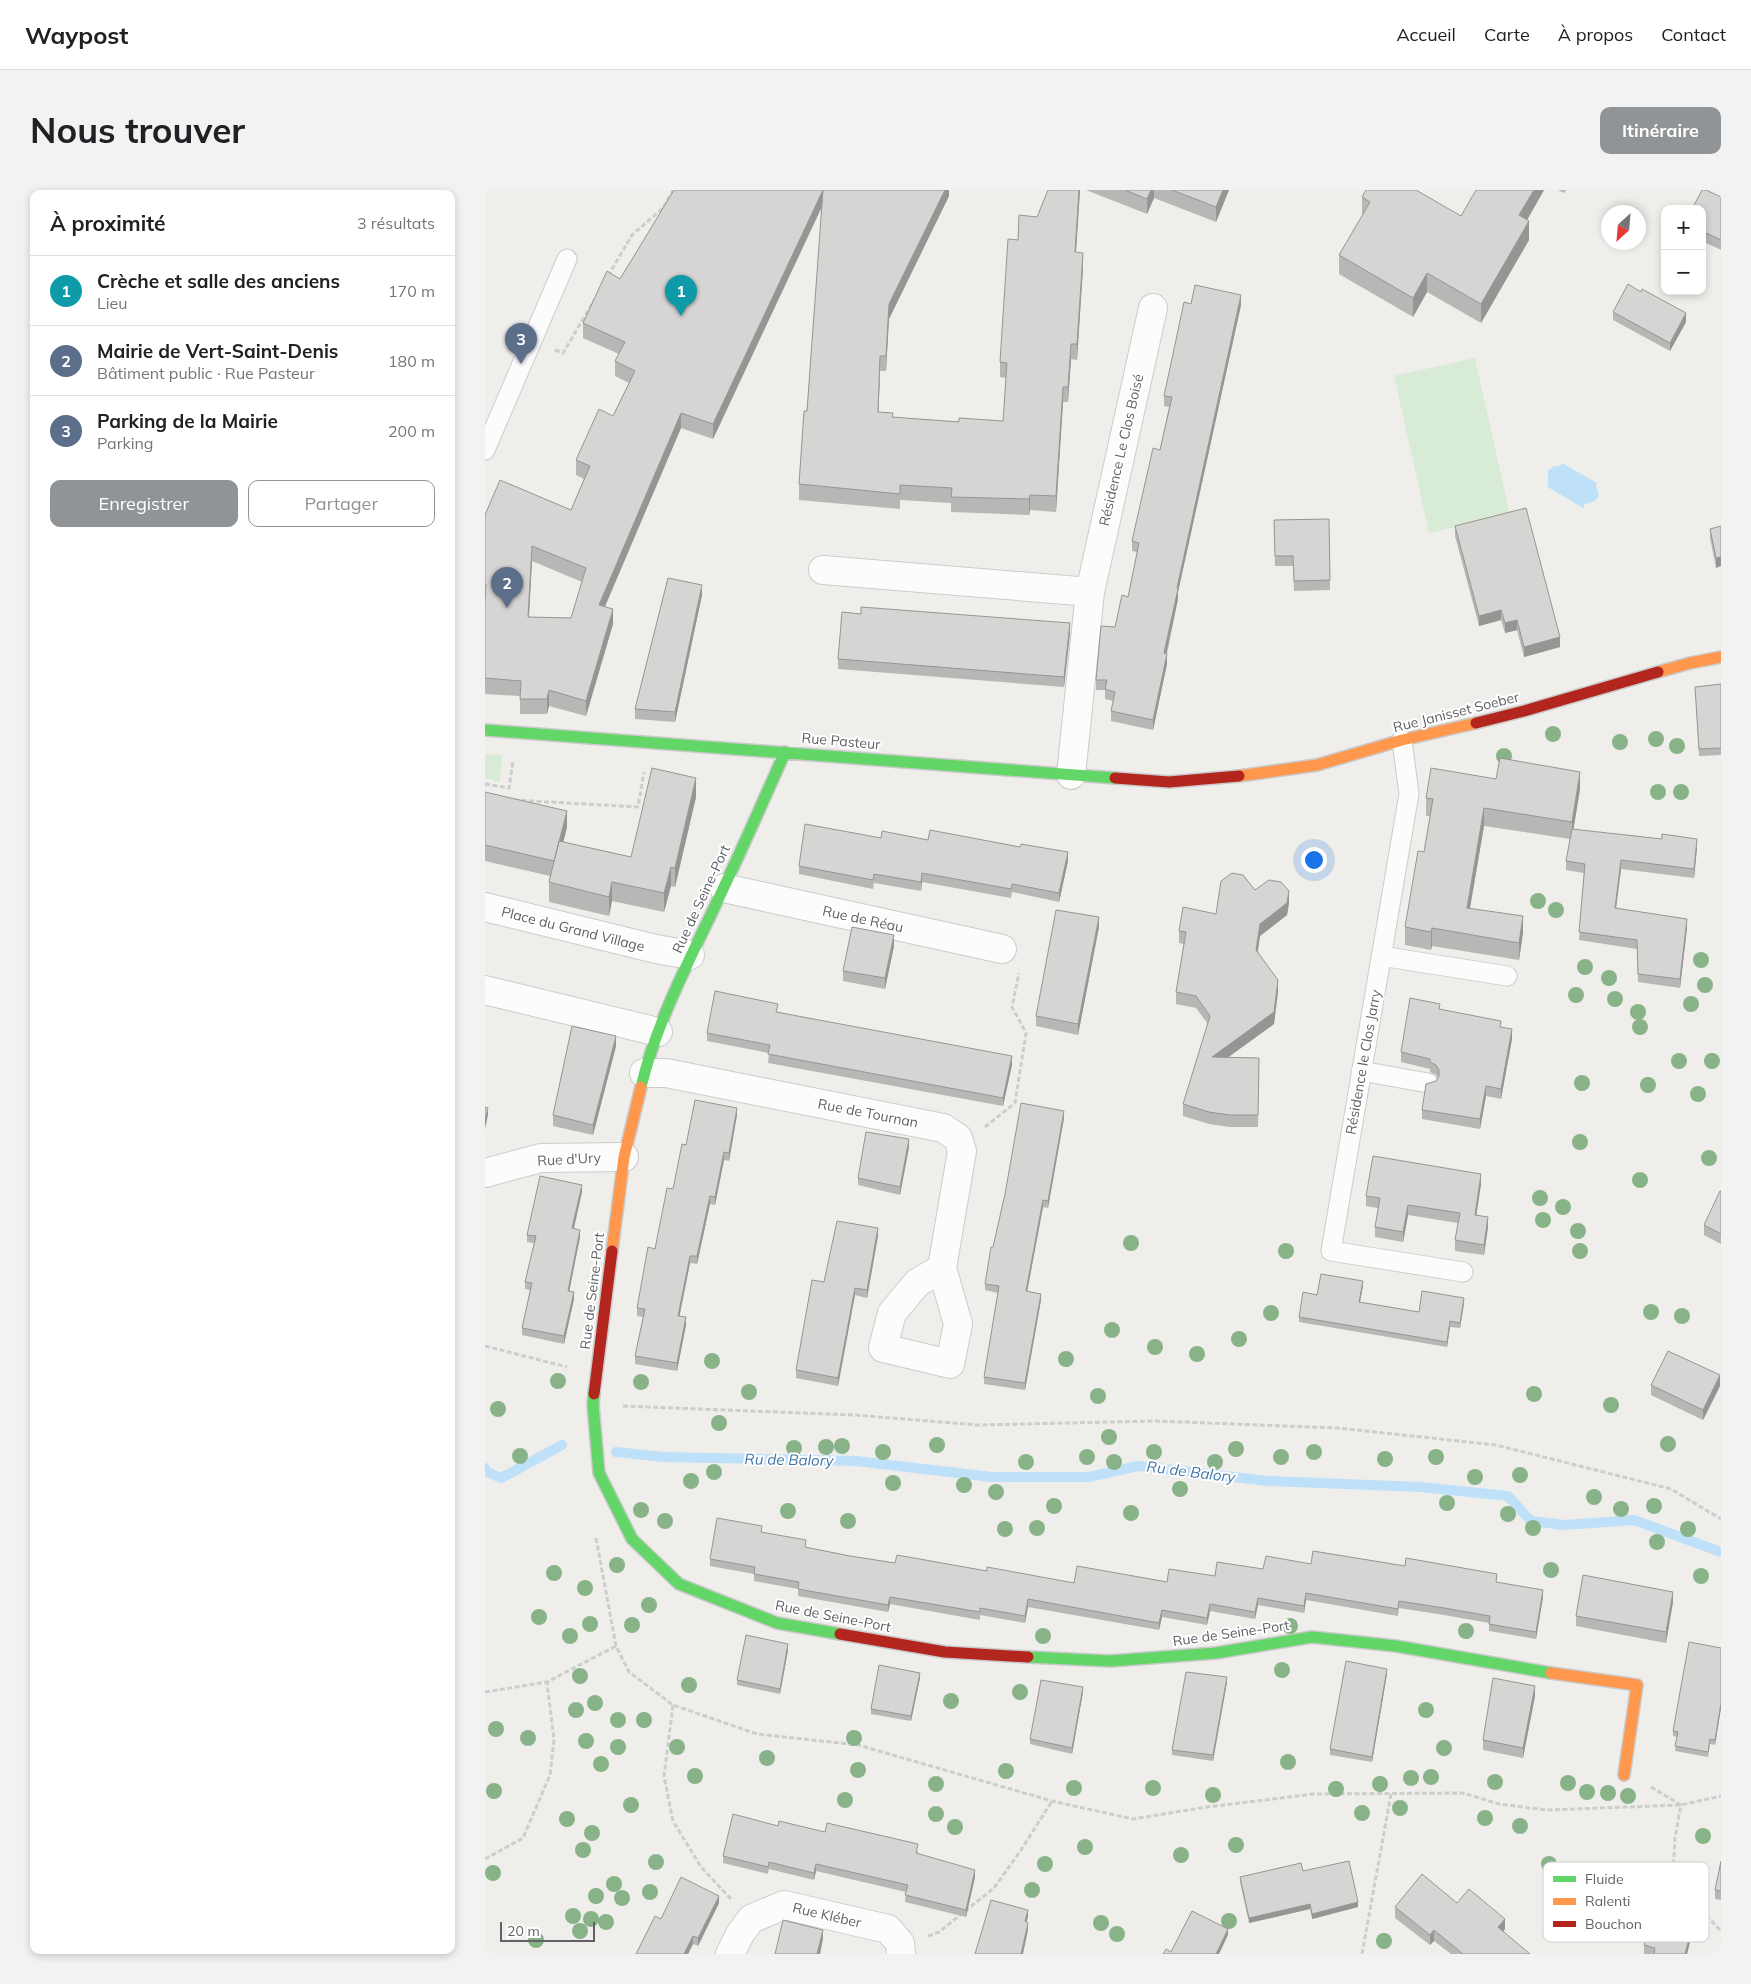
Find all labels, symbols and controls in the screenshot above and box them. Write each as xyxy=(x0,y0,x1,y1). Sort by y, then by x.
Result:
text: Waypost xyxy=(25,20,128,50)
text: Accueil xyxy=(1396,23,1456,46)
text: Carte xyxy=(1484,23,1530,46)
text: À propos xyxy=(1558,23,1633,46)
text: Contact xyxy=(1661,23,1726,46)
button: Itinéraire xyxy=(1600,107,1721,154)
text: Nous trouver xyxy=(30,108,245,152)
north arrow xyxy=(1601,205,1646,250)
map controls xyxy=(1661,205,1706,295)
button: + xyxy=(1661,205,1706,250)
text: À proximité xyxy=(50,210,166,236)
text: 3 résultats xyxy=(357,213,435,233)
button: − xyxy=(1661,250,1706,295)
text: Crèche et salle des anciens xyxy=(97,269,340,293)
pin: 1 xyxy=(665,275,697,316)
text: 1 xyxy=(61,281,71,301)
text: 170 m xyxy=(388,281,435,301)
text: Lieu xyxy=(97,293,127,313)
pin: 3 xyxy=(505,323,537,364)
text: Mairie de Vert-Saint-Denis xyxy=(97,339,338,363)
text: 2 xyxy=(61,351,71,371)
text: 180 m xyxy=(388,351,435,371)
text: Bâtiment public · Rue Pasteur xyxy=(97,363,315,383)
street label: Résidence Le Clos Boisé xyxy=(1095,372,1147,528)
text: Parking de la Mairie xyxy=(97,409,278,433)
text: 3 xyxy=(61,421,71,441)
text: 200 m xyxy=(388,421,435,441)
text: Parking xyxy=(97,433,154,453)
button: Enregistrer xyxy=(50,480,238,527)
button: Partager xyxy=(248,480,435,527)
pin: 2 xyxy=(491,567,523,608)
street label: Rue Janisset Soeber xyxy=(1391,687,1522,736)
street label: Rue Pasteur xyxy=(801,729,882,753)
street label: Rue de Seine-Port xyxy=(668,842,734,956)
your location xyxy=(1301,847,1327,873)
street label: Place du Grand Village xyxy=(499,902,647,956)
street label: Rue de Réau xyxy=(821,902,905,936)
street label: Résidence le Clos Jarry xyxy=(1341,988,1385,1136)
street label: Rue de Tournan xyxy=(816,1094,920,1132)
street label: Rue d'Ury xyxy=(537,1148,602,1170)
street label: Rue de Seine-Port xyxy=(576,1231,608,1350)
water label: Ru de Balory xyxy=(744,1449,835,1470)
water label: Ru de Balory xyxy=(1146,1457,1238,1486)
street label: Rue de Seine-Port xyxy=(774,1596,892,1636)
street label: Rue de Seine-Port xyxy=(1172,1616,1291,1650)
legend xyxy=(1543,1862,1709,1942)
text: Fluide xyxy=(1585,1870,1624,1888)
text: Ralenti xyxy=(1585,1892,1630,1910)
street label: Rue Kléber xyxy=(791,1898,864,1932)
text: Bouchon xyxy=(1585,1915,1642,1933)
scale bar xyxy=(500,1919,595,1942)
text: 20 m xyxy=(507,1922,540,1940)

